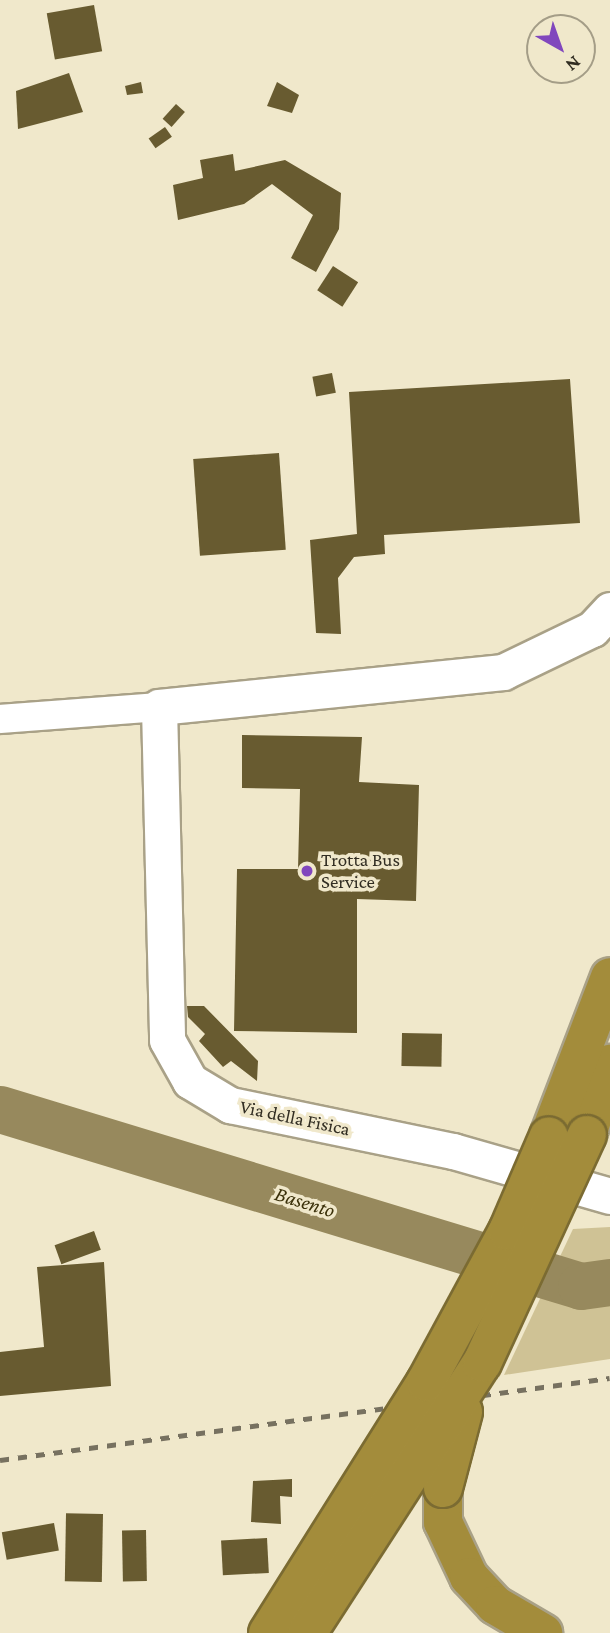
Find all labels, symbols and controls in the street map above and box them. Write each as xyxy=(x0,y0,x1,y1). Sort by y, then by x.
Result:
north arrow xyxy=(526,14,596,84)
text: N xyxy=(562,52,585,76)
place label: Trotta Bus Service xyxy=(321,849,400,893)
marker: Trotta Bus Service xyxy=(299,863,315,879)
street label: Via della Fisica xyxy=(238,1095,352,1141)
water label: Basento xyxy=(272,1181,338,1223)

